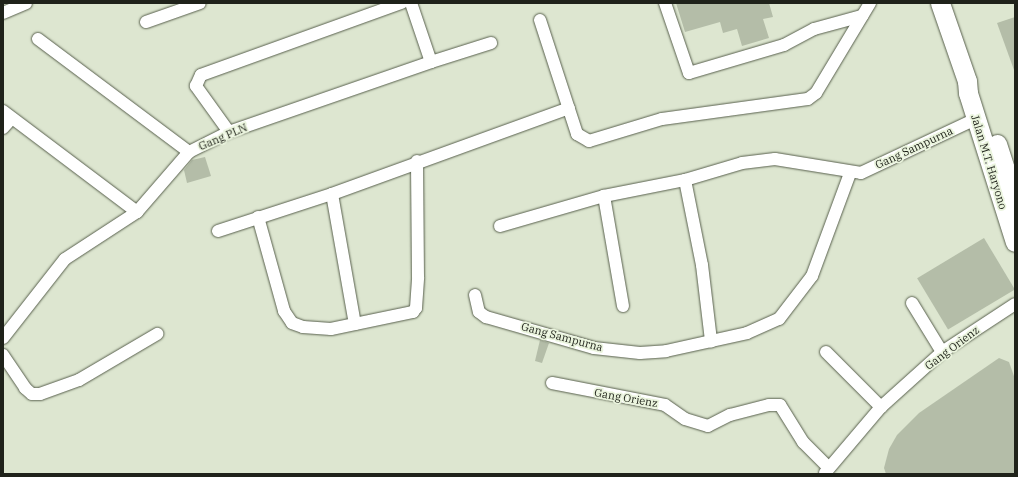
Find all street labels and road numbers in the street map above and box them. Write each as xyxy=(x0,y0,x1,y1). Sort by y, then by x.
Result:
street label: Jalan M.T. Haryono xyxy=(968,113,1010,211)
street label: Gang PLN xyxy=(197,121,249,153)
street label: Gang Sampurna xyxy=(873,124,955,172)
street label: Gang Sampurna xyxy=(520,320,604,354)
street label: Gang Orienz xyxy=(922,323,982,373)
street label: Gang Orienz xyxy=(593,386,659,410)

